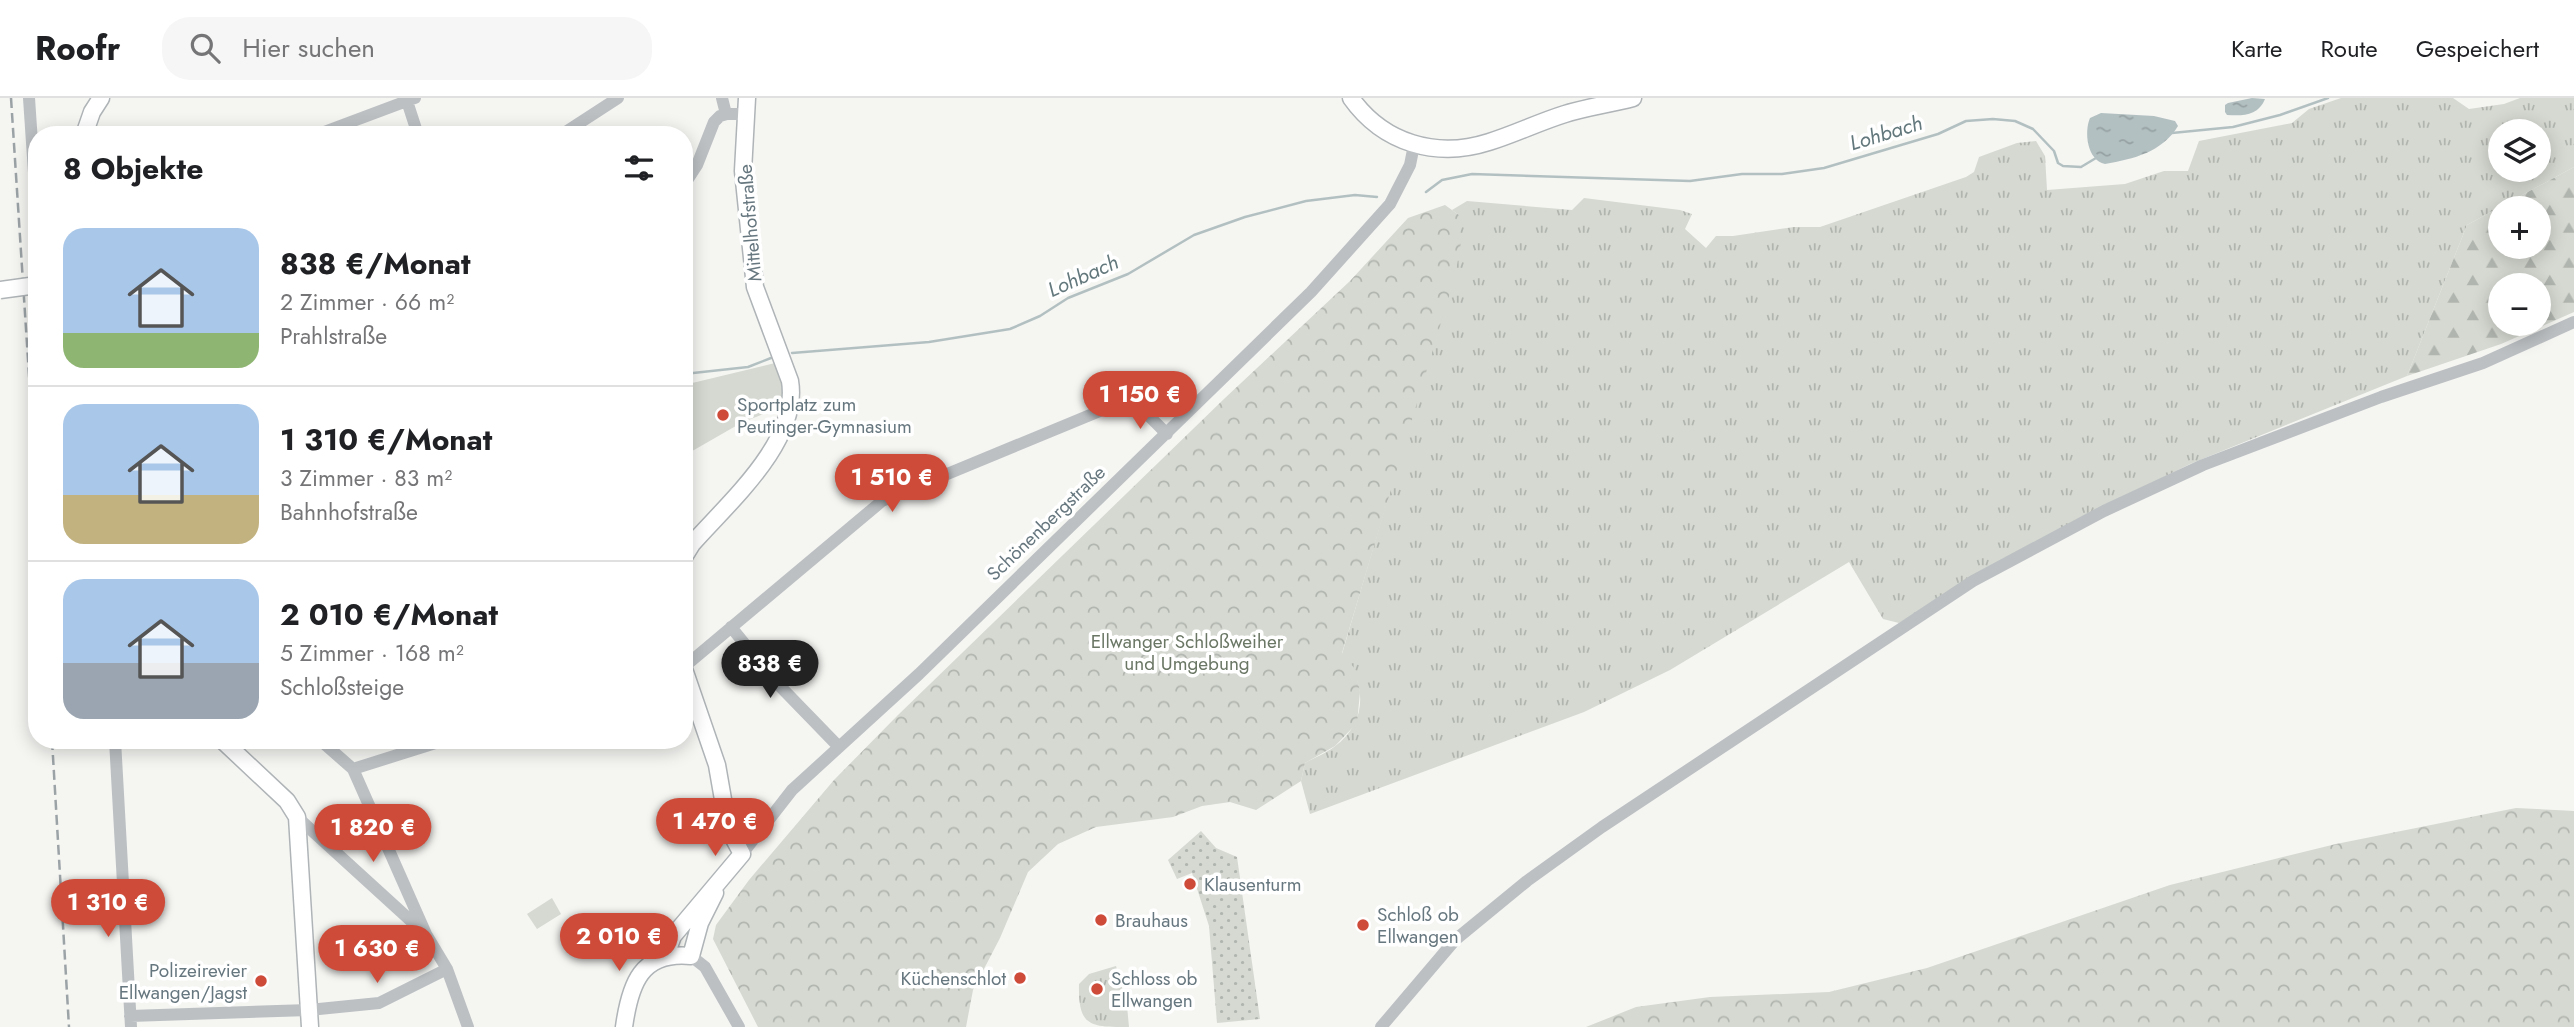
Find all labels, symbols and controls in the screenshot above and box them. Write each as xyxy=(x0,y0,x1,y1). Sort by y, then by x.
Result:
search box xyxy=(162,17,652,80)
text: Roofr xyxy=(35,25,120,72)
icon: search xyxy=(186,29,224,67)
text: Hier suchen xyxy=(242,29,375,67)
text: Karte xyxy=(2231,31,2282,66)
text: Route xyxy=(2320,31,2378,66)
text: Gespeichert xyxy=(2416,31,2539,66)
water label: Lohbach xyxy=(1846,108,1926,158)
map controls xyxy=(2488,119,2551,336)
button: layers xyxy=(2488,119,2551,182)
text: 8 Objekte xyxy=(63,147,203,190)
icon: filters xyxy=(620,149,658,187)
street label: Mittelhofstraße xyxy=(731,163,769,283)
button: + xyxy=(2488,196,2551,259)
text: 838 €/Monat xyxy=(280,242,471,285)
water label: Lohbach xyxy=(1043,247,1123,305)
icon: home xyxy=(119,256,203,340)
button: − xyxy=(2488,273,2551,336)
text: 2 Zimmer · 66 m² xyxy=(280,285,454,319)
text: Prahlstraße xyxy=(280,319,387,353)
pin: 1 150 € xyxy=(1075,372,1205,431)
text: 1 150 € xyxy=(1099,377,1181,411)
place label: Sportplatz zum Peutinger-Gymnasium xyxy=(737,391,912,440)
marker: Sportplatz zum Peutinger-Gymnasium xyxy=(715,407,731,423)
text: 1 310 €/Monat xyxy=(280,418,492,461)
icon: home xyxy=(119,432,203,516)
pin: 1 510 € xyxy=(827,454,957,514)
street label: Schönenbergstraße xyxy=(981,459,1112,587)
text: 1 510 € xyxy=(851,460,933,494)
text: 3 Zimmer · 83 m² xyxy=(280,461,452,495)
text: Bahnhofstraße xyxy=(280,495,418,529)
text: 2 010 €/Monat xyxy=(280,593,498,636)
icon: home xyxy=(119,607,203,691)
park label: Ellwanger Schloßweiher und Umgebung xyxy=(1091,628,1284,677)
text: 5 Zimmer · 168 m² xyxy=(280,636,464,670)
pin: 838 € xyxy=(721,640,819,700)
text: 838 € xyxy=(737,646,803,680)
text: Schloßsteige xyxy=(280,670,404,704)
pin: 1 470 € xyxy=(650,798,780,858)
pin: 1 820 € xyxy=(308,804,438,864)
text: 1 470 € xyxy=(672,804,758,838)
text: 1 820 € xyxy=(330,810,416,844)
place label: Klausenturm xyxy=(1204,871,1302,898)
marker: Klausenturm xyxy=(1182,876,1198,892)
pin: 1 310 € xyxy=(43,880,173,939)
text: 1 310 € xyxy=(67,885,149,919)
place label: Schloß ob Ellwangen xyxy=(1377,901,1459,950)
place label: Brauhaus xyxy=(1115,907,1188,934)
marker: Brauhaus xyxy=(1093,912,1109,928)
pin: 2 010 € xyxy=(554,914,684,973)
marker: Schloß ob Ellwangen xyxy=(1355,917,1371,933)
text: 2 010 € xyxy=(576,919,662,953)
pin: 1 630 € xyxy=(312,926,442,985)
text: 1 630 € xyxy=(334,931,420,965)
place label: Polizeirevier Ellwangen/Jagst xyxy=(119,957,247,1006)
place label: Küchenschlot xyxy=(900,965,1006,992)
place label: Schloss ob Ellwangen xyxy=(1111,965,1198,1014)
marker: Küchenschlot xyxy=(1012,970,1028,986)
marker: Polizeirevier Ellwangen/Jagst xyxy=(253,973,269,989)
marker: Schloss ob Ellwangen xyxy=(1089,981,1105,997)

